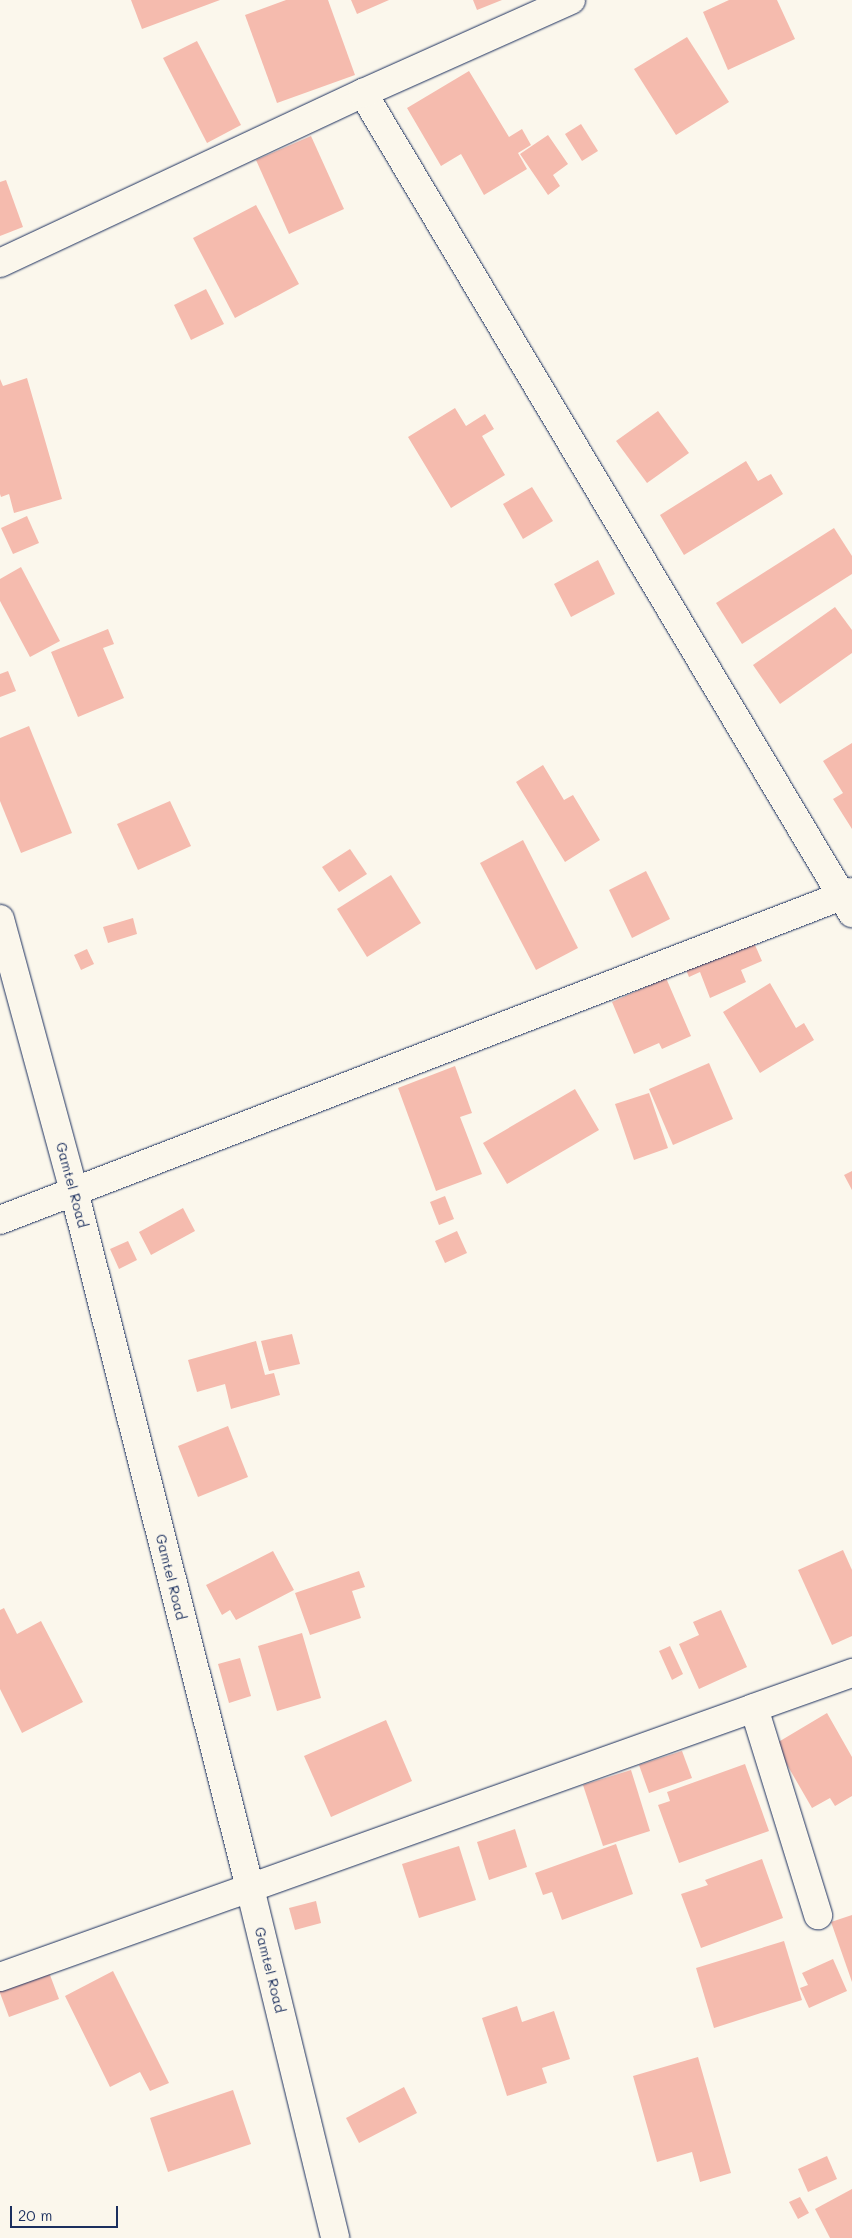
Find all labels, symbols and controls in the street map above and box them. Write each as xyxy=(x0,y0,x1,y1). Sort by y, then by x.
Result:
street label: Gamtel Road xyxy=(53,1140,91,1230)
street label: Gamtel Road xyxy=(152,1532,190,1622)
street label: Gamtel Road xyxy=(251,1925,289,2015)
scale bar xyxy=(12,2196,120,2228)
text: 20 m xyxy=(18,2205,52,2225)

